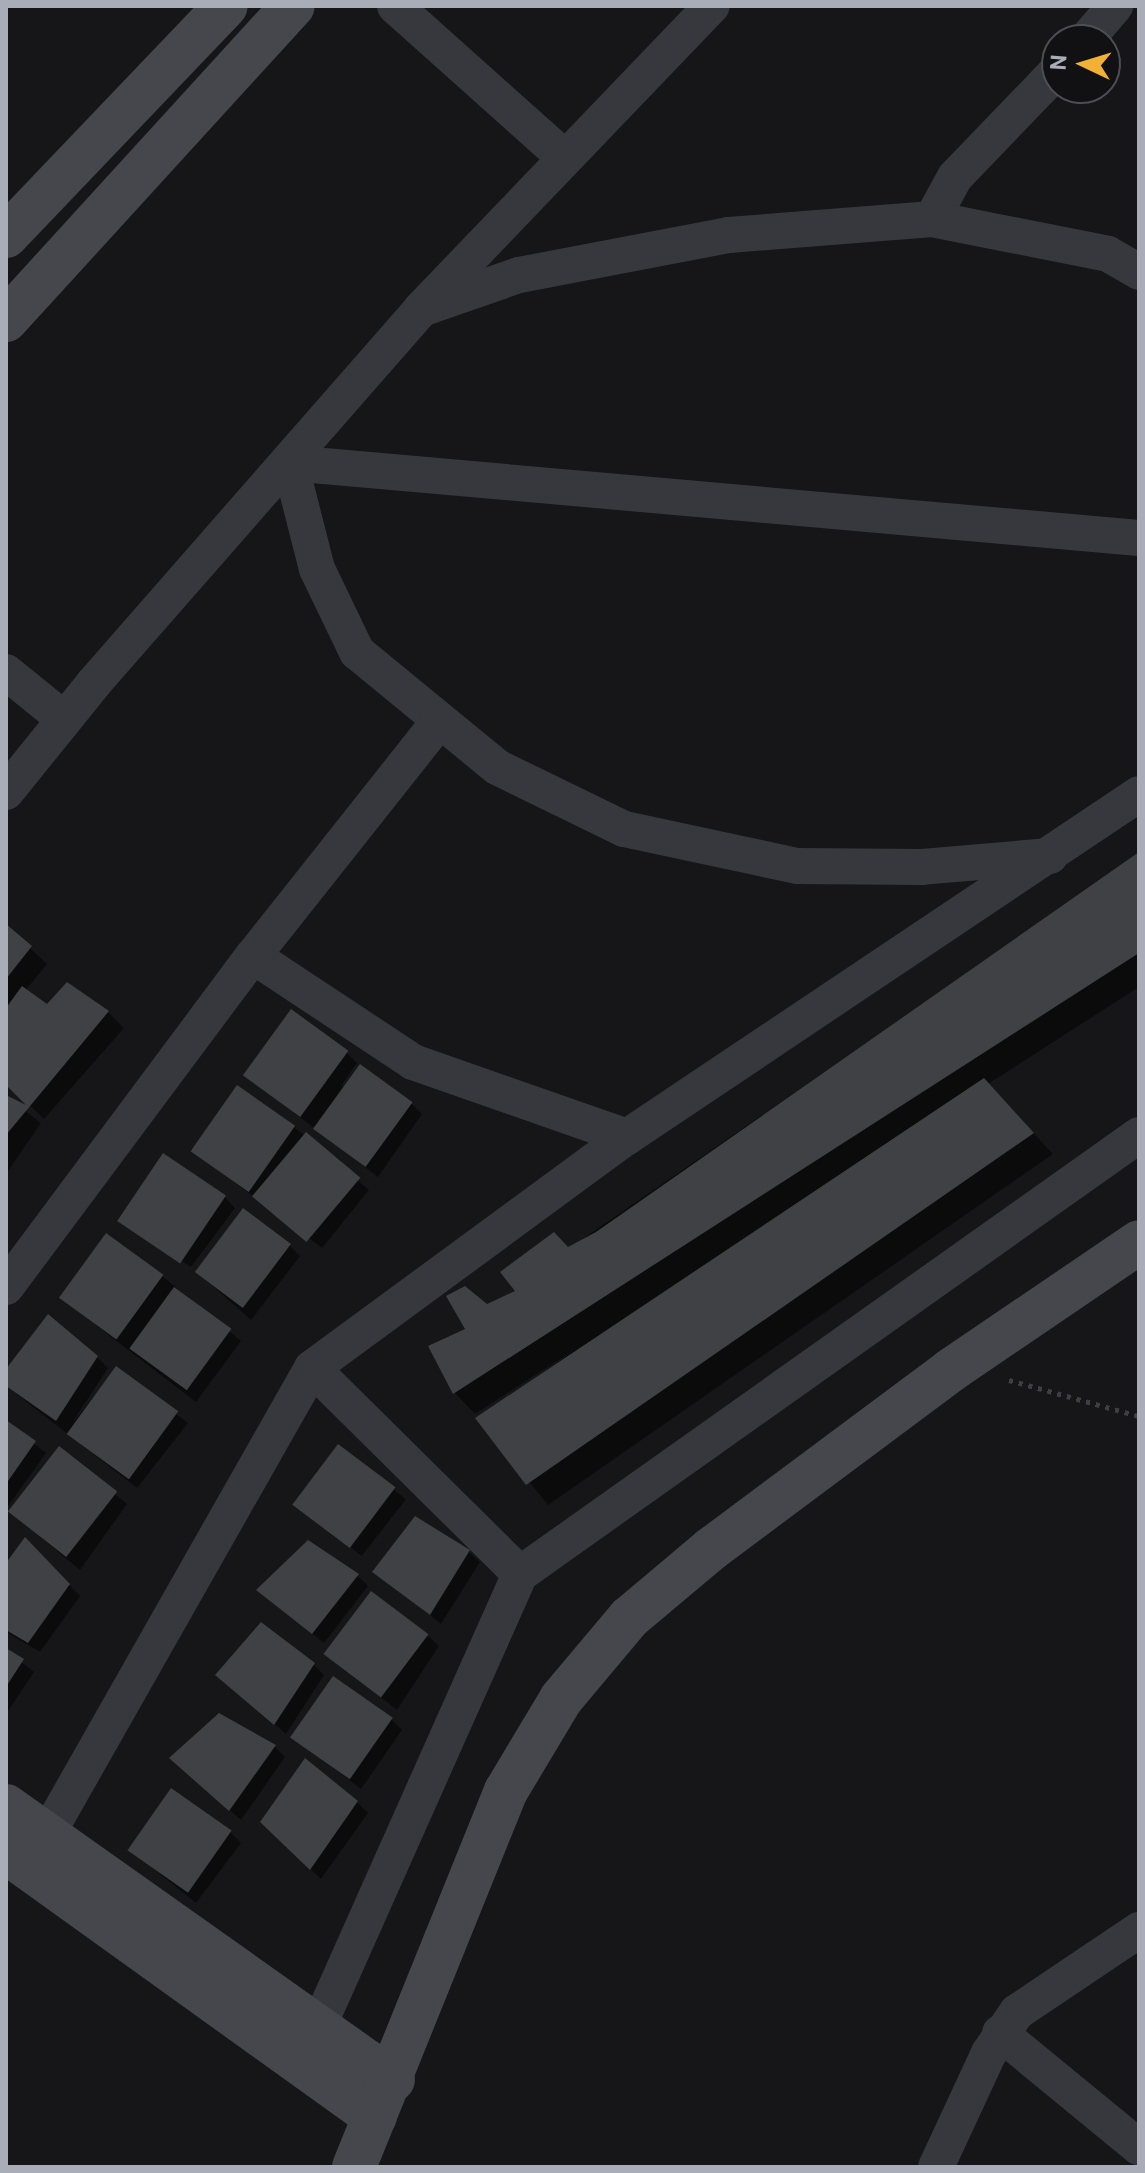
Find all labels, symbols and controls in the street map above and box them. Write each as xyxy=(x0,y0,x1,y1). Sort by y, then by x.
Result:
north arrow xyxy=(1041,24,1121,104)
text: N xyxy=(1046,54,1072,71)

